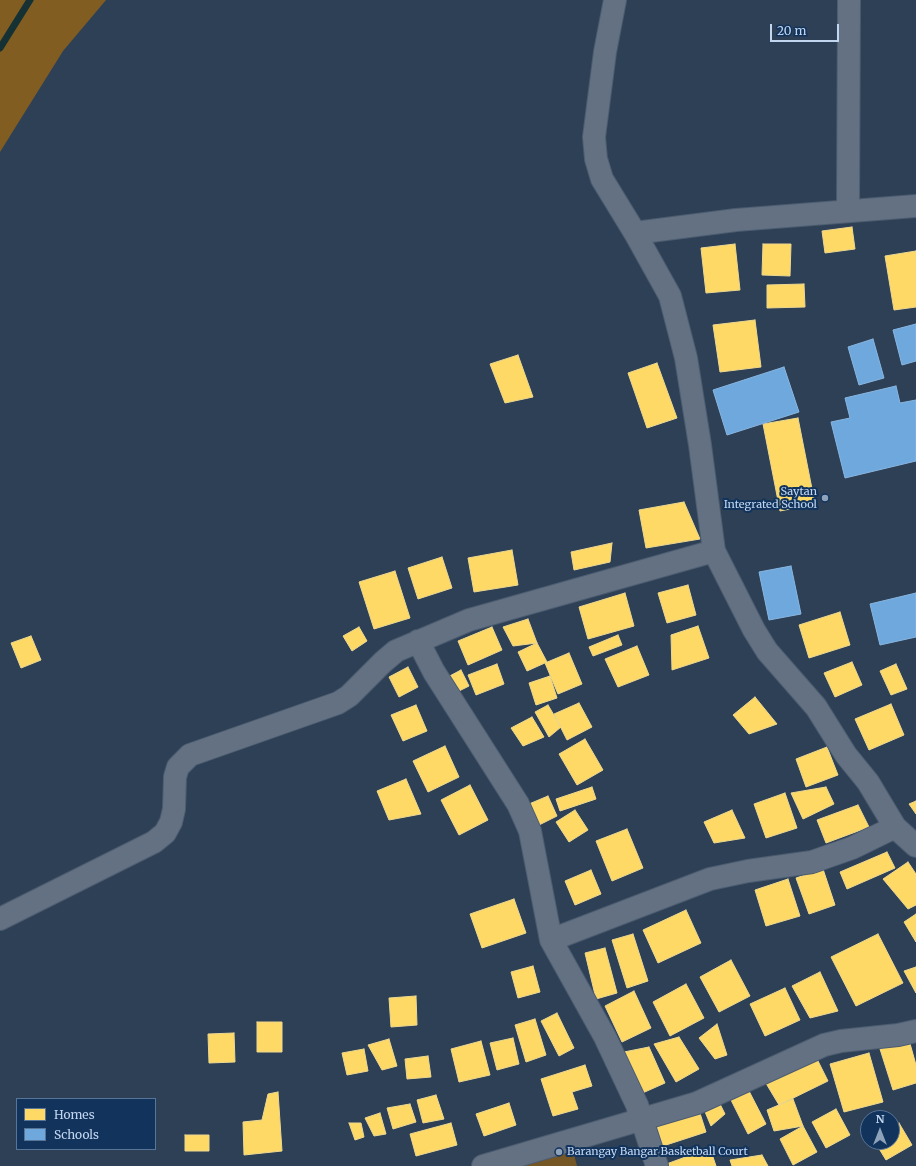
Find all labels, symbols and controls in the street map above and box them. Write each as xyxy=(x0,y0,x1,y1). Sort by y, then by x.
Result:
scale bar xyxy=(772,16,841,42)
text: 20 m xyxy=(777,23,806,38)
place label: Saytan Integrated School xyxy=(724,485,817,511)
marker: Saytan Integrated School xyxy=(820,493,830,503)
legend xyxy=(16,1098,156,1150)
text: Homes xyxy=(54,1107,95,1122)
north arrow xyxy=(860,1110,900,1150)
text: N xyxy=(876,1112,884,1126)
text: Schools xyxy=(54,1127,99,1142)
place label: Barangay Bangar Basketball Court xyxy=(567,1145,748,1159)
marker: Barangay Bangar Basketball Court xyxy=(554,1147,564,1157)

